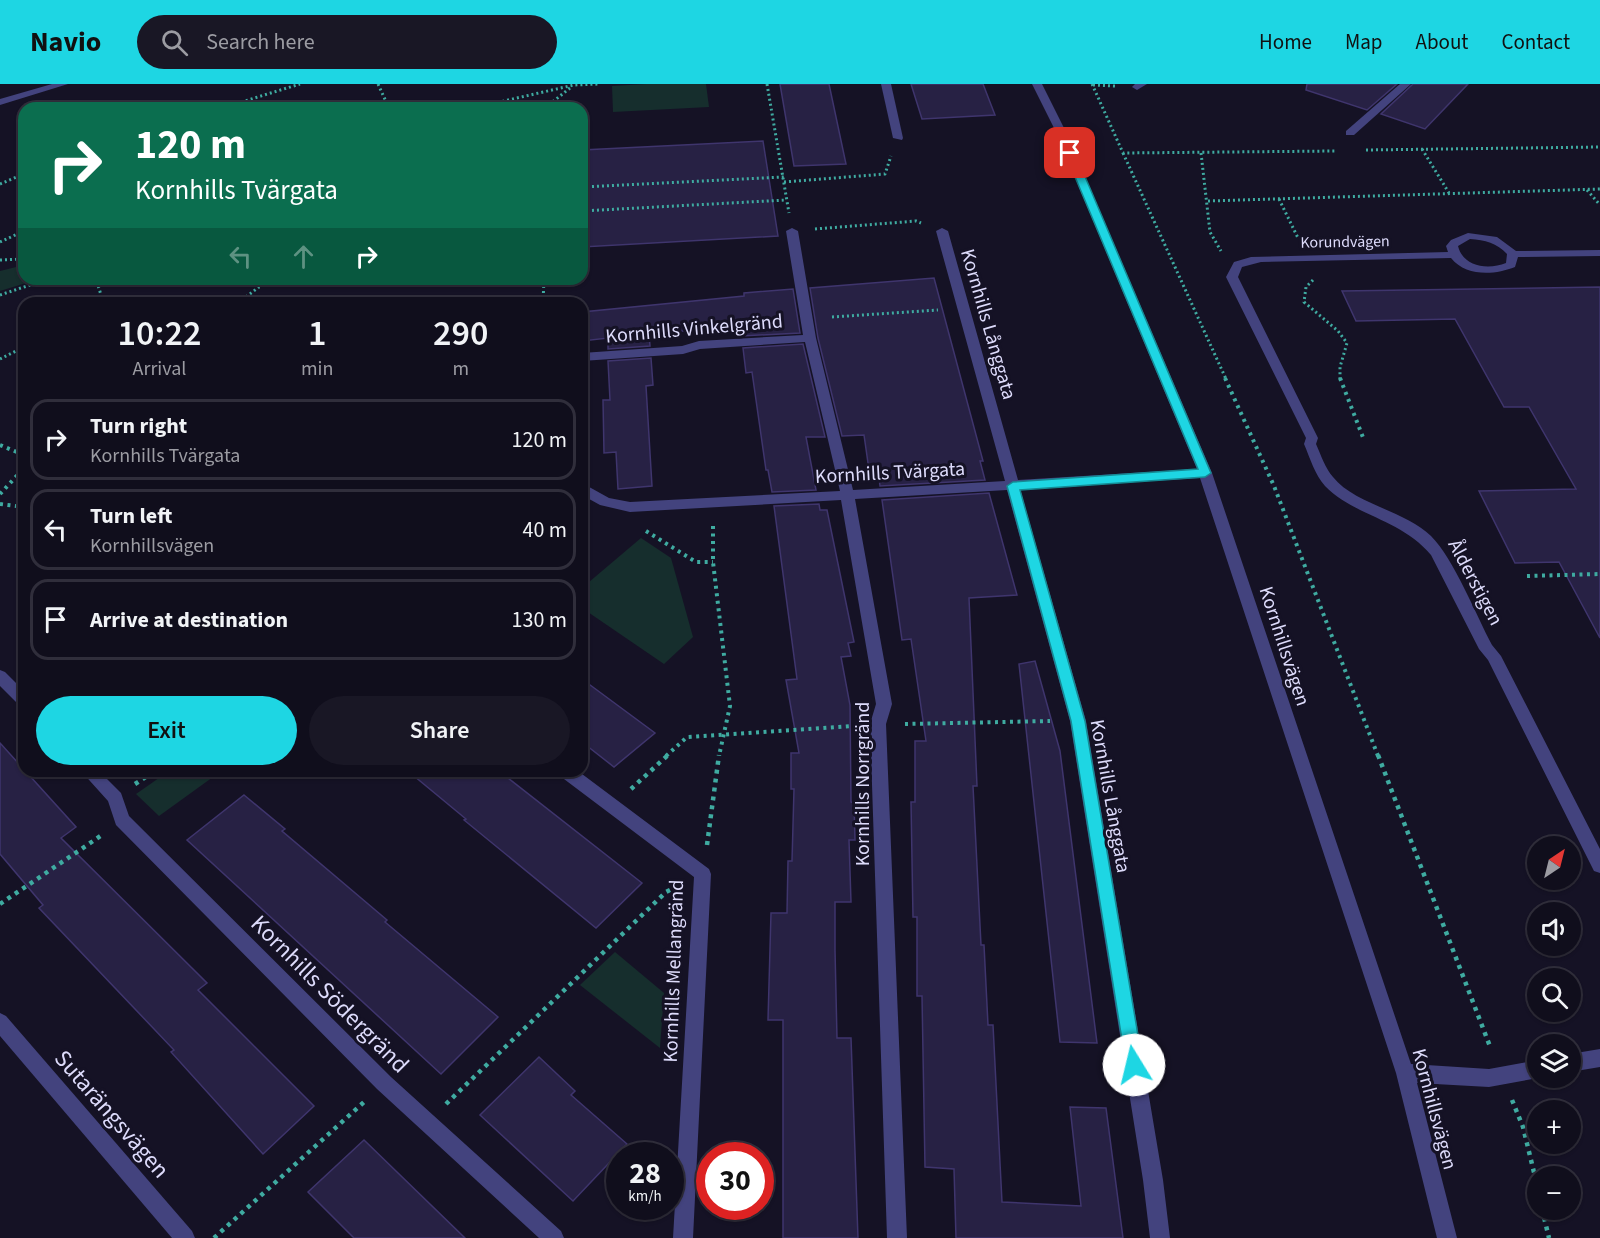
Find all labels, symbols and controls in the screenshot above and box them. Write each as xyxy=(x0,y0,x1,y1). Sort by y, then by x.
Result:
search box xyxy=(137,15,557,69)
text: Navio xyxy=(30,22,101,62)
icon: search xyxy=(158,26,191,59)
text: Search here xyxy=(206,26,315,58)
text: Home xyxy=(1259,27,1312,57)
text: Map xyxy=(1345,27,1383,57)
text: About xyxy=(1416,27,1468,57)
text: Contact xyxy=(1501,27,1570,57)
text: 120 m xyxy=(135,115,246,175)
icon: right xyxy=(36,126,114,204)
pin xyxy=(1044,127,1095,178)
icon: arrive xyxy=(1053,136,1086,169)
text: Kornhills Tvärgata xyxy=(135,171,338,210)
street label: Korundvägen xyxy=(1300,230,1390,254)
icon: left xyxy=(224,240,257,273)
icon: ahead xyxy=(287,240,320,273)
icon: right xyxy=(350,240,383,273)
street label: Kornhills Långgata xyxy=(953,246,1023,403)
street label: Kornhills Vinkelgränd xyxy=(604,307,784,351)
text: 10:22 xyxy=(118,308,201,359)
text: 1 xyxy=(308,308,326,359)
text: 290 xyxy=(433,308,488,359)
text: Arrival xyxy=(133,355,186,383)
text: min xyxy=(301,355,333,383)
text: m xyxy=(452,355,469,383)
text: Turn right xyxy=(90,410,187,442)
icon: right xyxy=(39,423,72,456)
text: 120 m xyxy=(512,424,567,456)
text: Kornhills Tvärgata xyxy=(90,442,240,470)
street label: Kornhills Tvärgata xyxy=(814,455,966,491)
text: Turn left xyxy=(90,500,172,532)
icon: left xyxy=(39,513,72,546)
text: 40 m xyxy=(522,514,567,546)
text: Kornhillsvägen xyxy=(90,532,214,560)
street label: Ålderstigen xyxy=(1441,534,1510,631)
street label: Kornhillsvägen xyxy=(1252,583,1317,710)
icon: arrive xyxy=(39,603,72,636)
text: Arrive at destination xyxy=(90,604,288,636)
text: 130 m xyxy=(512,604,567,636)
button: Exit xyxy=(36,696,297,765)
button: Share xyxy=(309,696,570,765)
street label: Kornhills Norrgränd xyxy=(849,702,877,866)
street label: Kornhills Långgata xyxy=(1083,717,1137,875)
north arrow xyxy=(1527,836,1581,890)
map controls xyxy=(1527,836,1581,1220)
street label: Kornhills Mellangränd xyxy=(657,879,691,1063)
button: sound xyxy=(1527,902,1581,956)
street label: Kornhills Södergränd xyxy=(242,907,417,1082)
button: search xyxy=(1527,968,1581,1022)
position arrow xyxy=(1102,1033,1166,1097)
button: layers xyxy=(1527,1034,1581,1088)
street label: Sutarängsvägen xyxy=(46,1042,177,1186)
street label: Kornhillsvägen xyxy=(1404,1046,1464,1173)
button: + xyxy=(1527,1100,1581,1154)
speed limit sign: 30 xyxy=(696,1142,774,1220)
text: 28 xyxy=(629,1152,661,1195)
button: − xyxy=(1527,1166,1581,1220)
text: km/h xyxy=(628,1186,662,1207)

